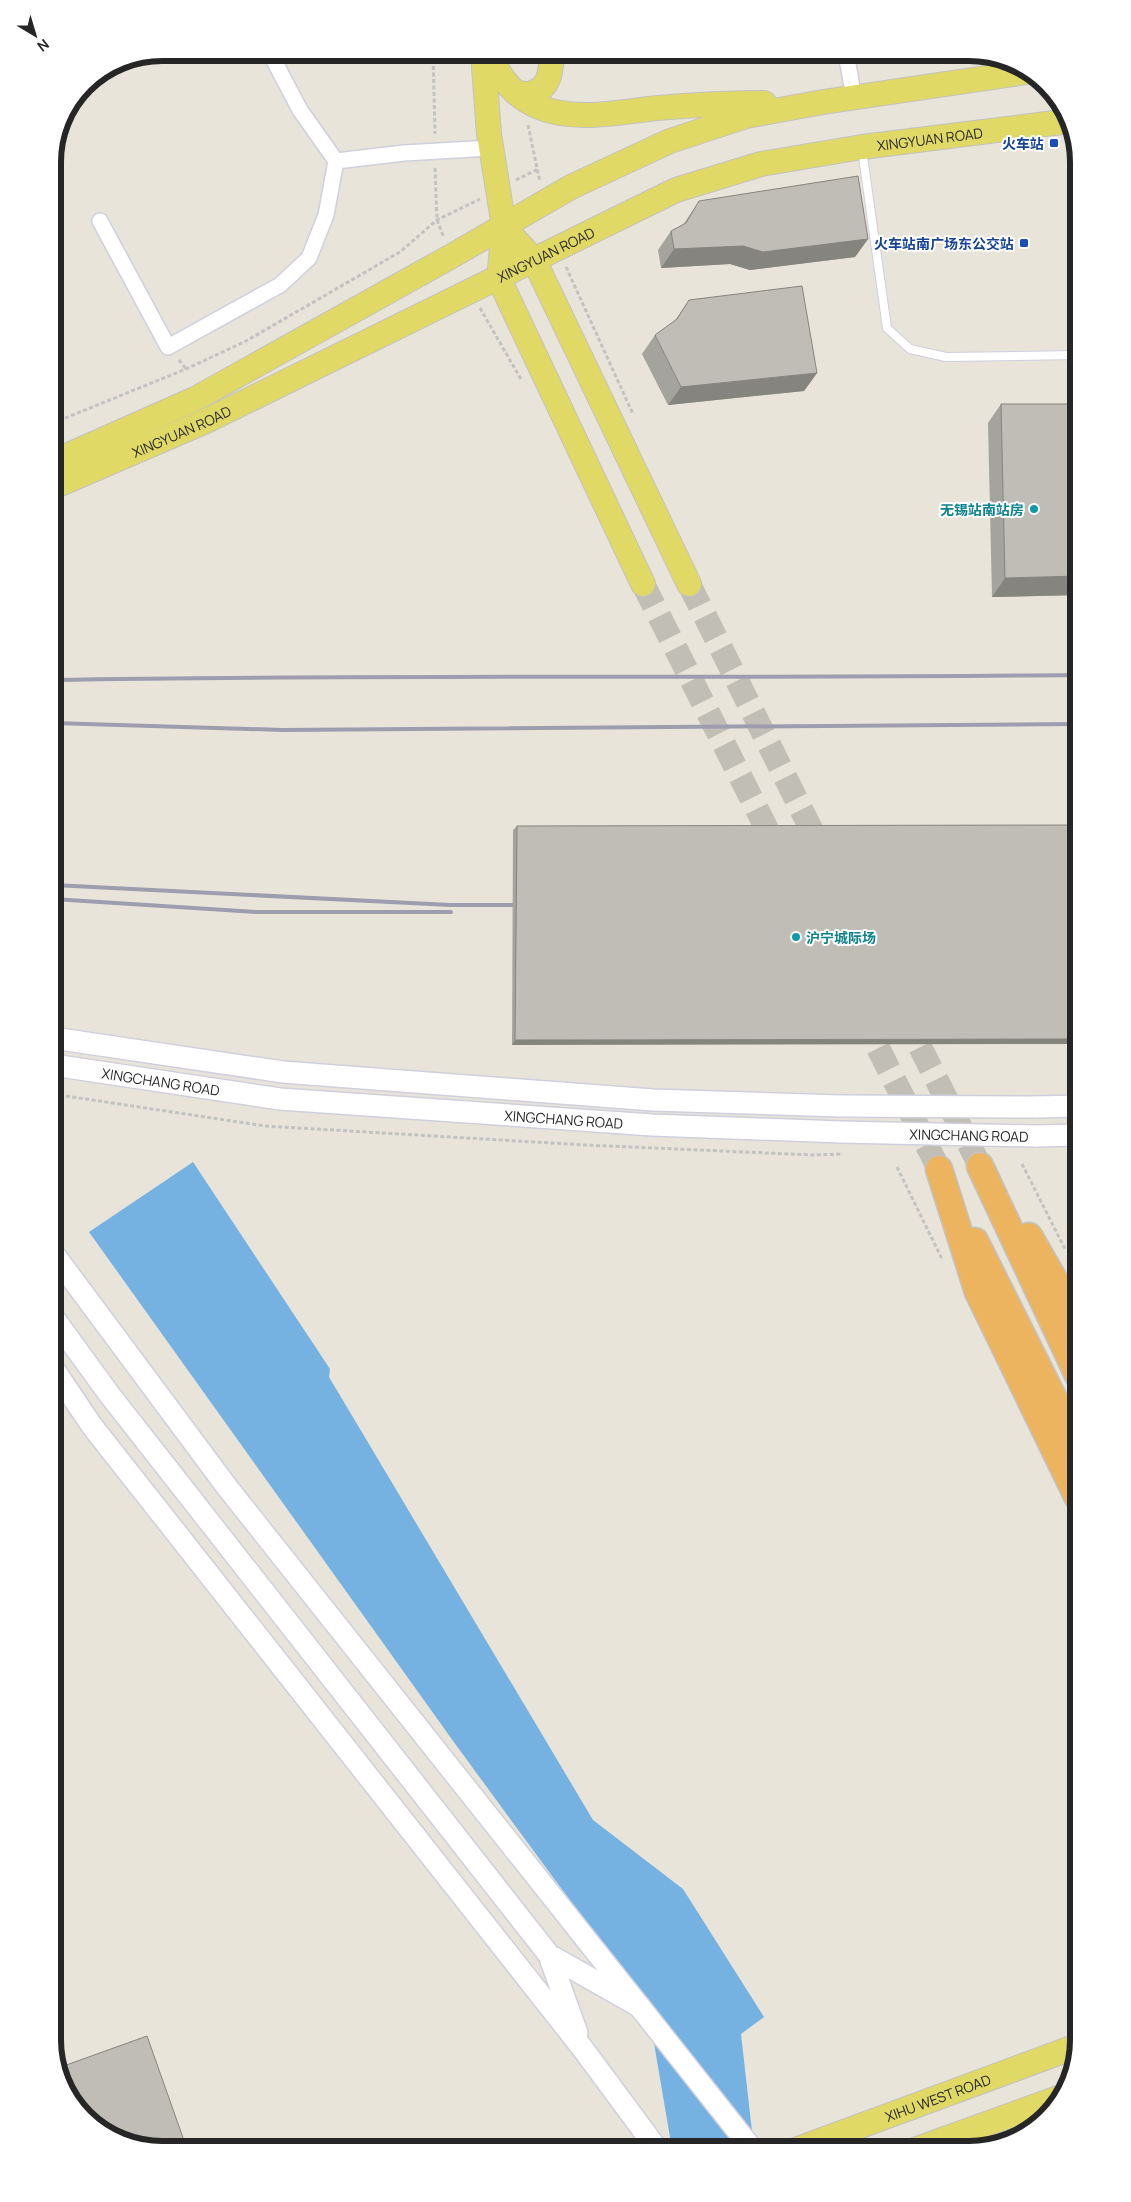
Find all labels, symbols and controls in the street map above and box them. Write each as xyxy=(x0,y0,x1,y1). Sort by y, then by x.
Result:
north arrow xyxy=(10,10,60,60)
text: N xyxy=(33,35,53,56)
street label: XINGYUAN ROAD xyxy=(876,123,984,155)
place label: 火车站 xyxy=(1002,134,1044,153)
marker: 火车站 xyxy=(1048,137,1060,149)
street label: XINGYUAN ROAD xyxy=(494,222,597,286)
place label: 火车站南广场东公交站 xyxy=(874,234,1014,253)
marker: 火车站南广场东公交站 xyxy=(1018,237,1030,249)
street label: XINGYUAN ROAD xyxy=(129,401,234,461)
place label: 无锡站南站房 xyxy=(940,500,1024,519)
marker: 无锡站南站房 xyxy=(1028,503,1040,515)
place label: 沪宁城际场 xyxy=(806,928,876,947)
marker: 沪宁城际场 xyxy=(790,931,802,943)
street label: XINGCHANG ROAD xyxy=(101,1063,221,1099)
street label: XINGCHANG ROAD xyxy=(504,1105,624,1132)
street label: XINGCHANG ROAD xyxy=(909,1124,1029,1145)
street label: XIHU WEST ROAD xyxy=(882,2069,993,2126)

